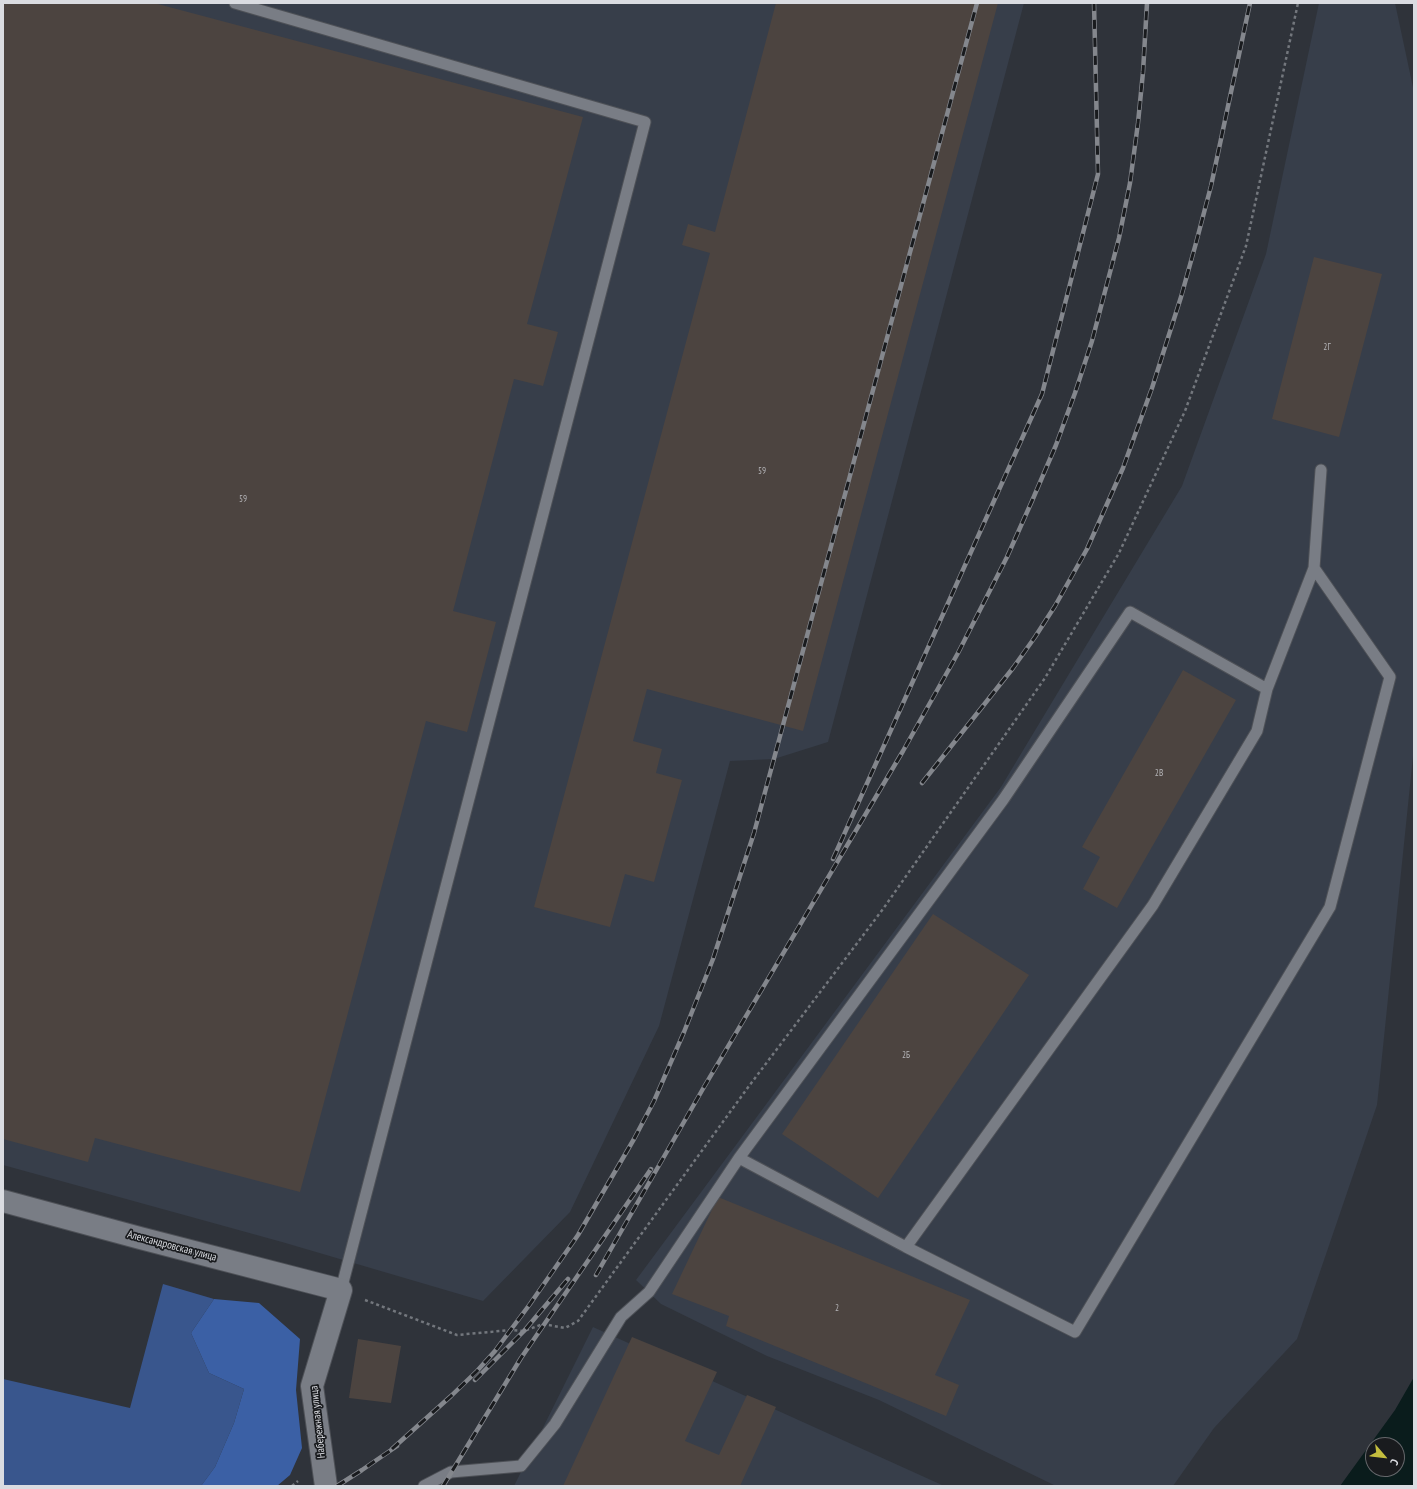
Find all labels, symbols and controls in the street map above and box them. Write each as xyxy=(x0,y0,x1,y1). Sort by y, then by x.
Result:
house number: 2Г xyxy=(1323,342,1331,352)
house number: 59 xyxy=(758,466,766,476)
house number: 59 xyxy=(239,494,247,504)
house number: 2В xyxy=(1155,768,1163,778)
house number: 2Б xyxy=(902,1050,910,1060)
street label: Александровская улица xyxy=(126,1228,218,1264)
house number: 2 xyxy=(835,1303,839,1313)
street label: Набережная улица xyxy=(308,1385,328,1459)
north arrow xyxy=(1365,1437,1405,1477)
text: С xyxy=(1387,1457,1402,1468)

